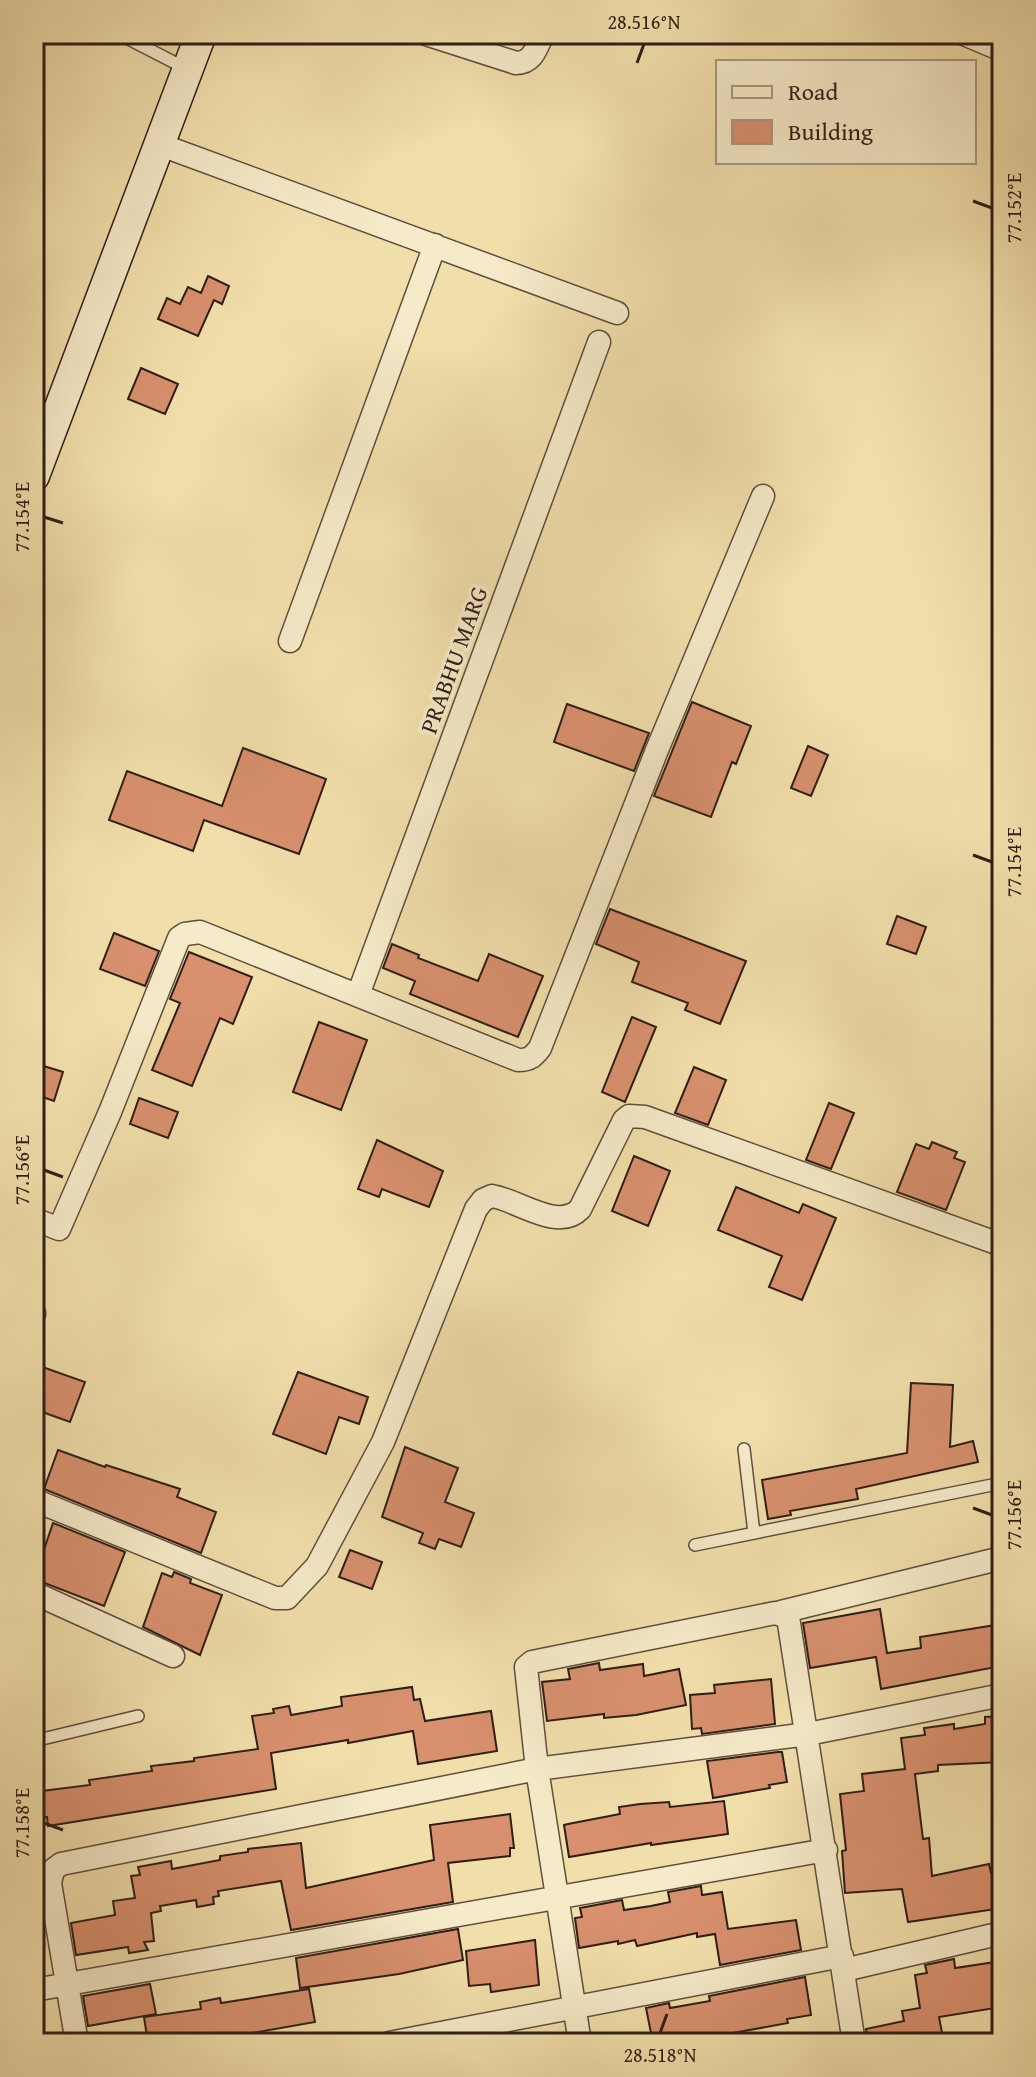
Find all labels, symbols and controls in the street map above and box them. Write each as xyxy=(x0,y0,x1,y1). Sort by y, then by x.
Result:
text: 28.516°N xyxy=(607,7,681,36)
legend xyxy=(716,60,976,164)
text: Road xyxy=(788,74,838,109)
text: Building xyxy=(788,114,873,149)
text: 77.152°E xyxy=(999,173,1028,243)
text: 77.154°E xyxy=(7,482,36,552)
street label: PRABHU MARG xyxy=(411,581,496,738)
text: 77.154°E xyxy=(999,827,1028,897)
text: 77.156°E xyxy=(7,1135,36,1205)
text: 77.156°E xyxy=(999,1480,1028,1550)
text: 77.158°E xyxy=(7,1788,36,1858)
text: 28.518°N xyxy=(623,2040,697,2069)

